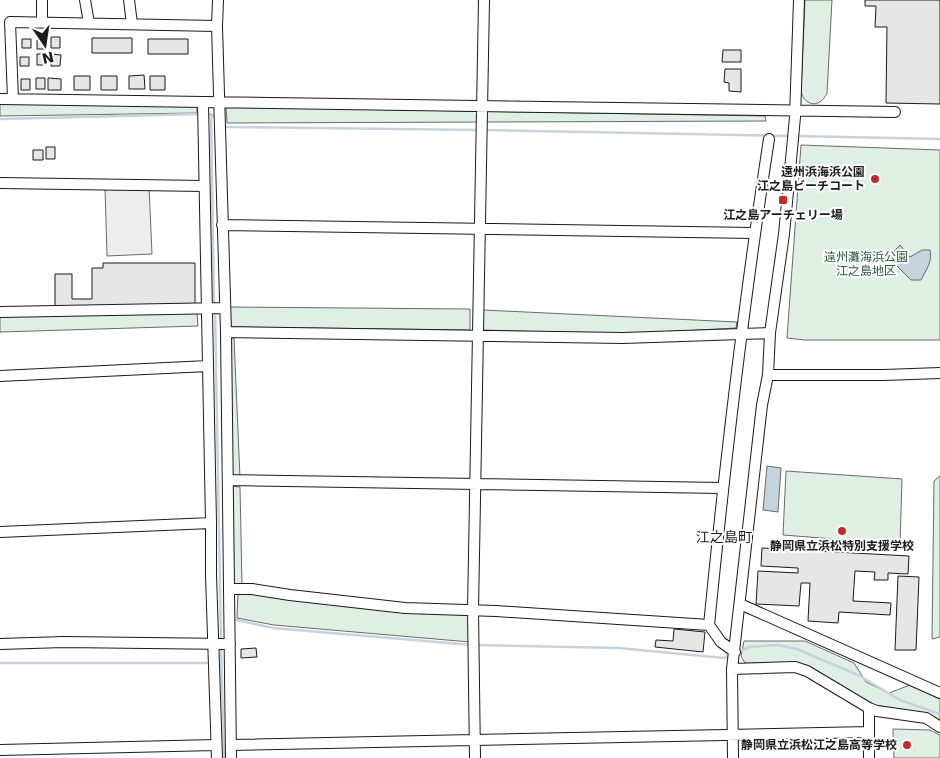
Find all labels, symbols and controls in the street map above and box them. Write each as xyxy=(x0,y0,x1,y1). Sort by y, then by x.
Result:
north arrow xyxy=(20,20,70,70)
text: N xyxy=(40,49,55,67)
place label: 遠州浜海浜公園 江之島ビーチコート xyxy=(757,165,865,193)
marker: 遠州浜海浜公園 江之島ビーチコート xyxy=(869,173,881,185)
marker: 江之島アーチェリー場 xyxy=(777,194,789,206)
place label: 江之島アーチェリー場 xyxy=(723,208,843,222)
park label: 遠州灘海浜公園 江之島地区 xyxy=(824,250,908,278)
marker: 静岡県立浜松特別支援学校 xyxy=(836,525,848,537)
district label: 江之島町 xyxy=(696,529,752,545)
place label: 静岡県立浜松特別支援学校 xyxy=(770,539,914,553)
place label: 静岡県立浜松江之島高等学校 xyxy=(741,738,897,752)
marker: 静岡県立浜松江之島高等学校 xyxy=(901,739,913,751)

